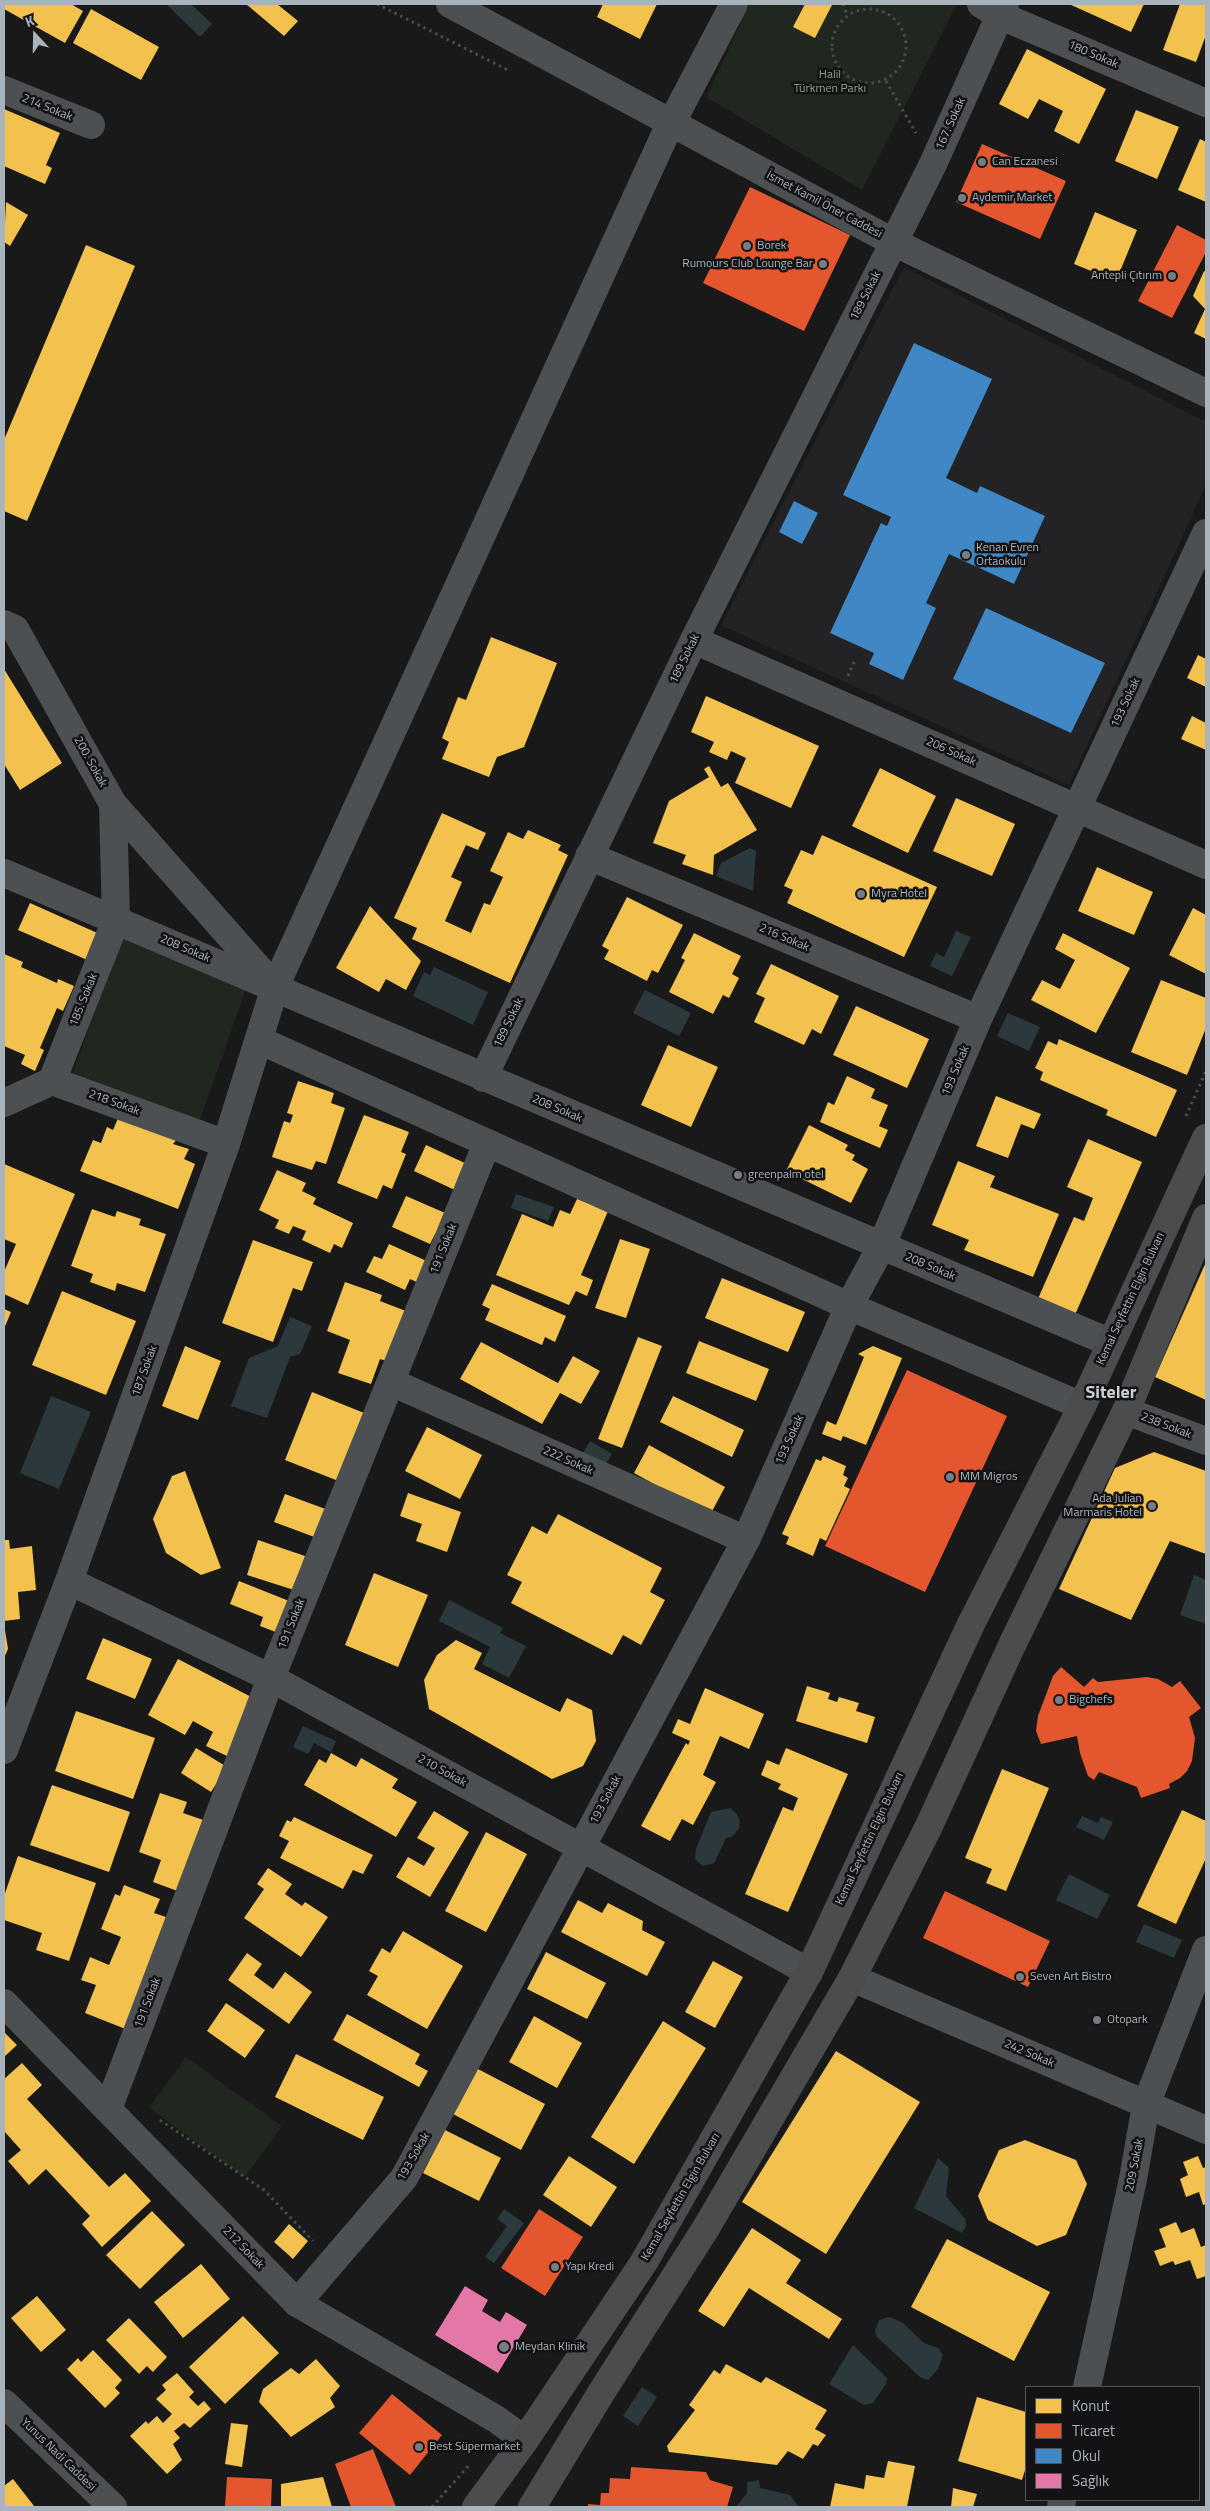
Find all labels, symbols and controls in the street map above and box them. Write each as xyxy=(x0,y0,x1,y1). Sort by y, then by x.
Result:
text: K xyxy=(22,9,37,32)
north arrow xyxy=(10,10,60,60)
street label: 180 Sokak xyxy=(1066,38,1120,72)
park label: Halil Türkmen Parkı xyxy=(794,68,866,96)
street label: 214 Sokak xyxy=(20,91,74,125)
street label: 167. Sokak xyxy=(933,96,969,152)
place label: Can Eczanesi xyxy=(992,155,1058,169)
marker: Can Eczanesi xyxy=(976,156,988,168)
street label: İsmet Kamil Öner Caddesi xyxy=(764,168,884,242)
place label: Aydemir Market xyxy=(972,191,1053,205)
marker: Aydemir Market xyxy=(956,192,968,204)
place label: Borek xyxy=(757,239,787,253)
marker: Borek xyxy=(741,240,753,252)
place label: Rumours Club Lounge Bar xyxy=(682,257,813,271)
marker: Rumours Club Lounge Bar xyxy=(817,258,829,270)
street label: 189 Sokak xyxy=(848,269,884,323)
place label: Antepli Çıtırım xyxy=(1091,269,1162,283)
marker: Antepli Çıtırım xyxy=(1166,270,1178,282)
place label: Kenan Evren Ortaokulu xyxy=(976,541,1039,569)
marker: Kenan Evren Ortaokulu xyxy=(960,549,972,561)
street label: 189 Sokak xyxy=(667,632,703,686)
street label: 193 Sokak xyxy=(1108,676,1144,730)
street label: 200. Sokak xyxy=(70,734,110,790)
street label: 206 Sokak xyxy=(924,735,978,769)
place label: Myra Hotel xyxy=(871,887,927,901)
marker: Myra Hotel xyxy=(855,888,867,900)
street label: 216 Sokak xyxy=(757,921,811,955)
street label: 208 Sokak xyxy=(158,932,212,966)
street label: 185. Sokak xyxy=(67,971,101,1029)
street label: 189 Sokak xyxy=(491,996,527,1050)
street label: 193 Sokak xyxy=(939,1044,973,1098)
street label: 218 Sokak xyxy=(87,1087,141,1119)
street label: 208 Sokak xyxy=(530,1092,584,1126)
place label: greenpalm otel xyxy=(748,1168,824,1182)
marker: greenpalm otel xyxy=(732,1169,744,1181)
street label: 191 Sokak xyxy=(427,1222,461,1276)
street label: Kemal Seyfettin Elgin Bulvarı xyxy=(1094,1230,1168,1368)
street label: 208 Sokak xyxy=(903,1250,957,1284)
street label: 187 Sokak xyxy=(129,1344,161,1398)
district label: Siteler xyxy=(1086,1383,1136,1405)
street label: 238 Sokak xyxy=(1139,1410,1193,1442)
street label: 193 Sokak xyxy=(773,1413,807,1467)
street label: 222 Sokak xyxy=(541,1444,595,1478)
place label: MM Migros xyxy=(960,1470,1018,1484)
marker: MM Migros xyxy=(944,1471,956,1483)
place label: Ada Julian Marmaris Hotel xyxy=(1063,1492,1142,1520)
marker: Ada Julian Marmaris Hotel xyxy=(1146,1500,1158,1512)
street label: 191 Sokak xyxy=(275,1597,309,1651)
place label: Bigchefs xyxy=(1069,1693,1112,1707)
marker: Bigchefs xyxy=(1053,1694,1065,1706)
street label: 210 Sokak xyxy=(415,1752,469,1790)
street label: Kemal Seyfettin Elgin Bulvarı xyxy=(833,1770,907,1908)
street label: 193 Sokak xyxy=(587,1773,625,1827)
place label: Seven Art Bistro xyxy=(1030,1970,1112,1984)
marker: Seven Art Bistro xyxy=(1014,1971,1026,1983)
street label: 191 Sokak xyxy=(132,1976,164,2030)
place label: Otopark xyxy=(1107,2013,1148,2027)
marker: Otopark xyxy=(1091,2014,1103,2026)
street label: 242 Sokak xyxy=(1002,2037,1056,2071)
street label: 193 Sokak xyxy=(394,2130,434,2184)
street label: Kemal Seyfettin Elgin Bulvarı xyxy=(639,2131,723,2263)
street label: 209 Sokak xyxy=(1123,2138,1147,2192)
street label: 212 Sokak xyxy=(219,2224,267,2272)
place label: Yapı Kredi xyxy=(565,2260,614,2274)
marker: Yapı Kredi xyxy=(549,2261,561,2273)
marker: Meydan Klinik xyxy=(497,2340,511,2354)
place label: Meydan Klinik xyxy=(515,2340,585,2354)
legend xyxy=(1025,2386,1200,2501)
text: Konut xyxy=(1072,2394,1110,2417)
street label: Yunus Nadi Caddesi xyxy=(18,2416,98,2494)
text: Ticaret xyxy=(1072,2419,1115,2442)
place label: Best Süpermarket xyxy=(429,2440,520,2454)
marker: Best Süpermarket xyxy=(413,2441,425,2453)
text: Okul xyxy=(1072,2444,1101,2467)
text: Sağlık xyxy=(1072,2469,1109,2492)

